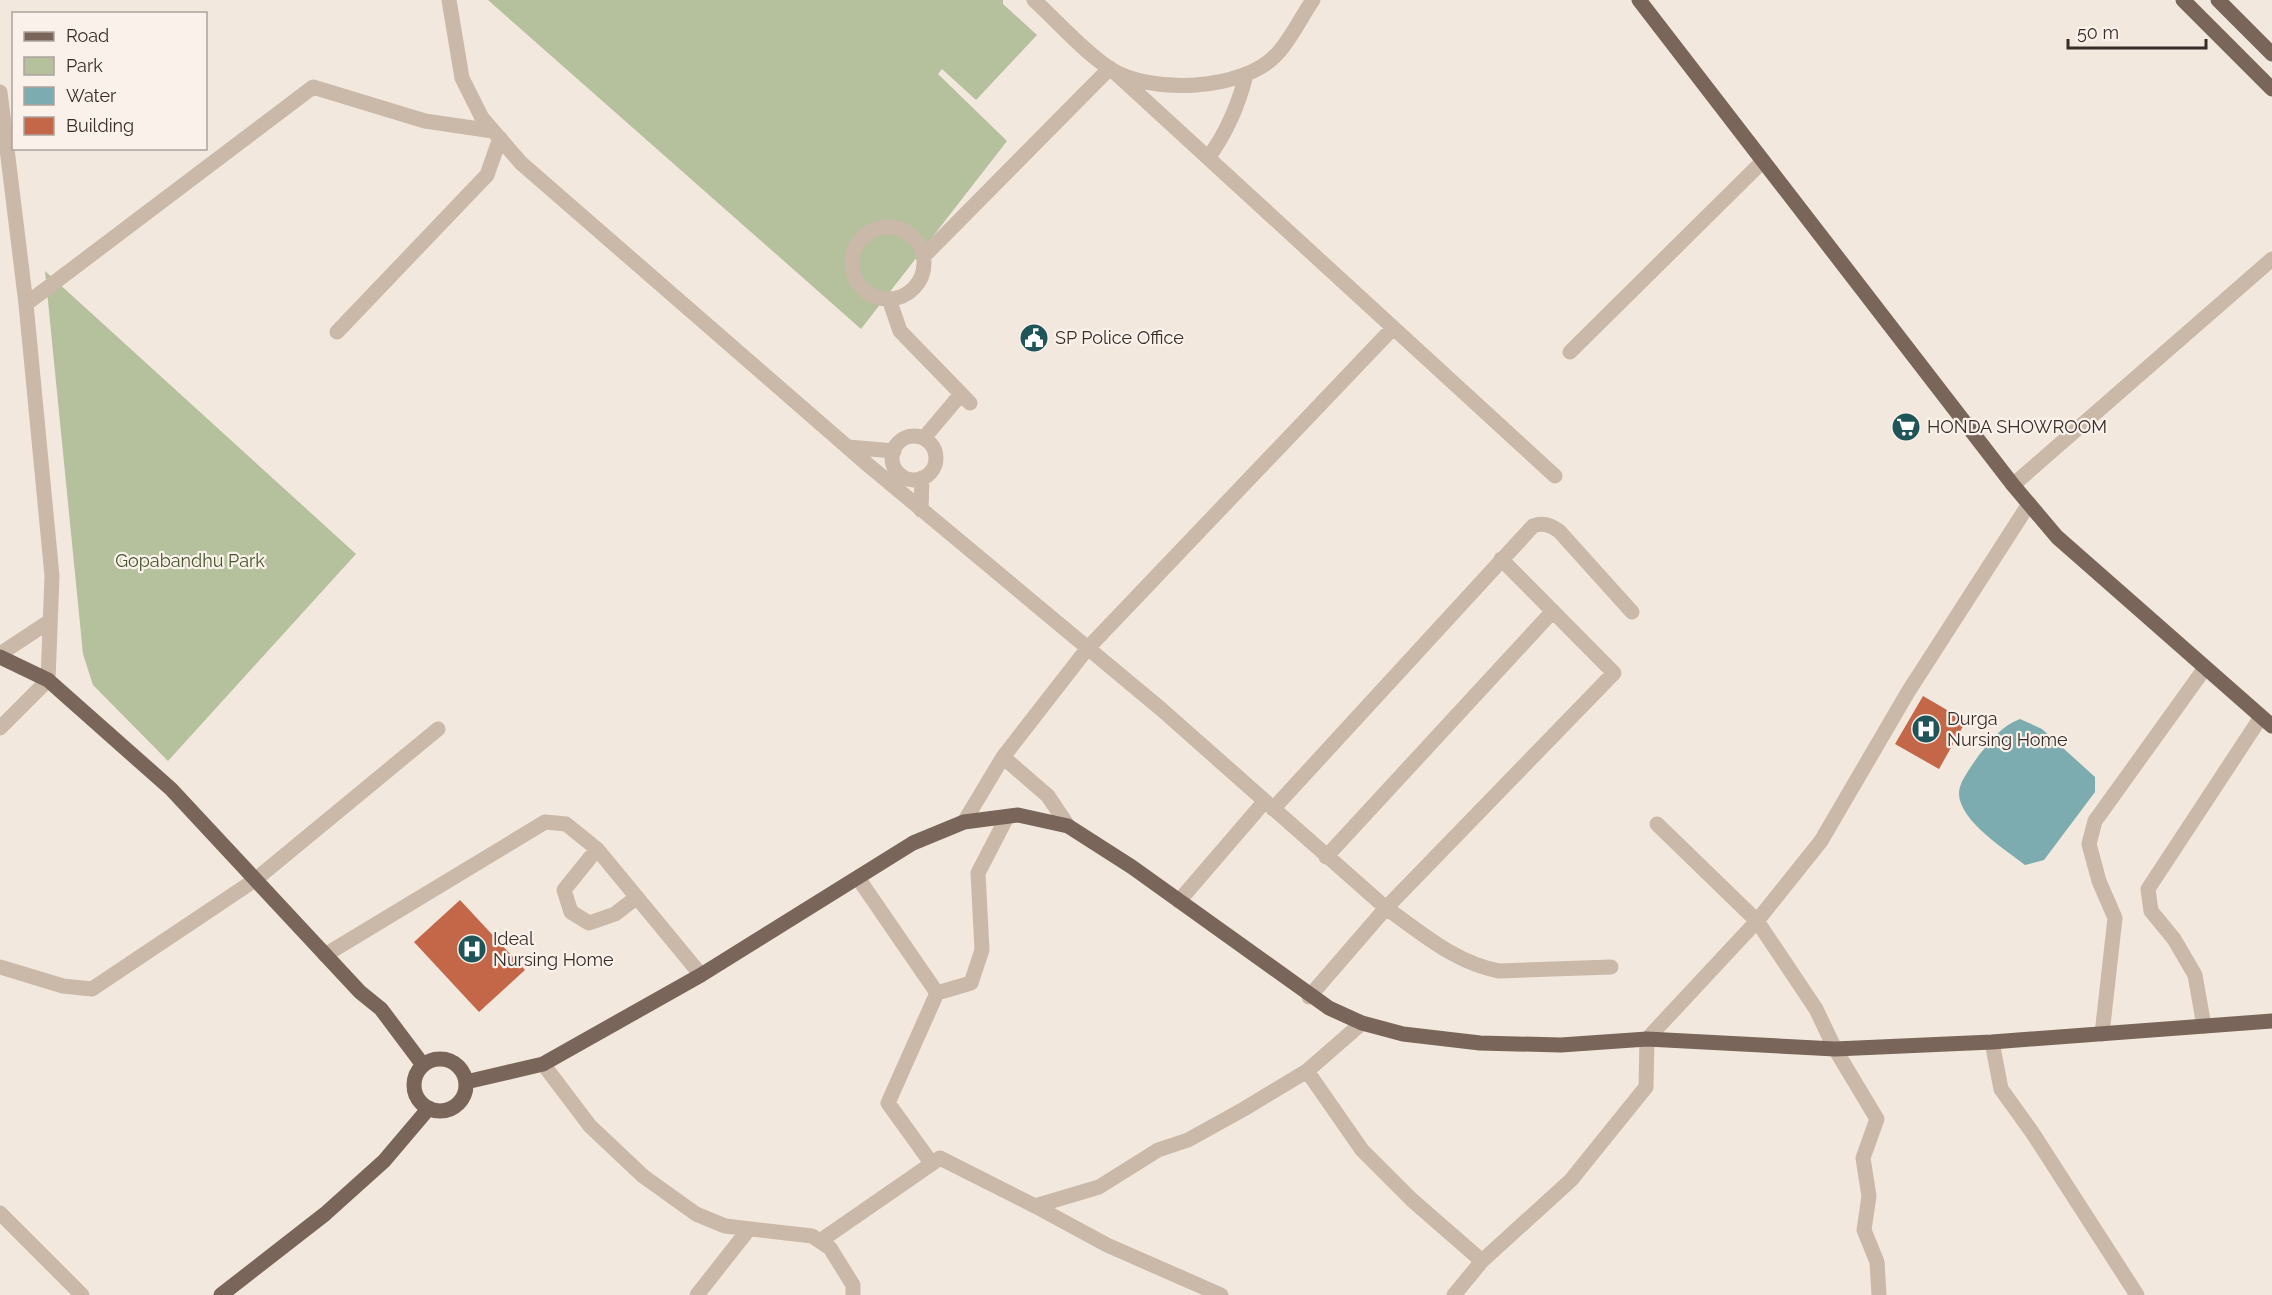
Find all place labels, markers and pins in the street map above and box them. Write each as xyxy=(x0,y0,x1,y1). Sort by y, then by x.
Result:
public building icon: SP Police Office xyxy=(1018,322,1050,354)
place label: SP Police Office xyxy=(1055,327,1184,348)
supermarket icon: HONDA SHOWROOM xyxy=(1890,411,1922,443)
place label: HONDA SHOWROOM xyxy=(1927,416,2107,437)
place label: Durga Nursing Home xyxy=(1947,708,2068,750)
hospital icon: Durga Nursing Home xyxy=(1910,713,1942,745)
place label: Ideal Nursing Home xyxy=(493,928,614,970)
hospital icon: Ideal Nursing Home xyxy=(456,933,488,965)

